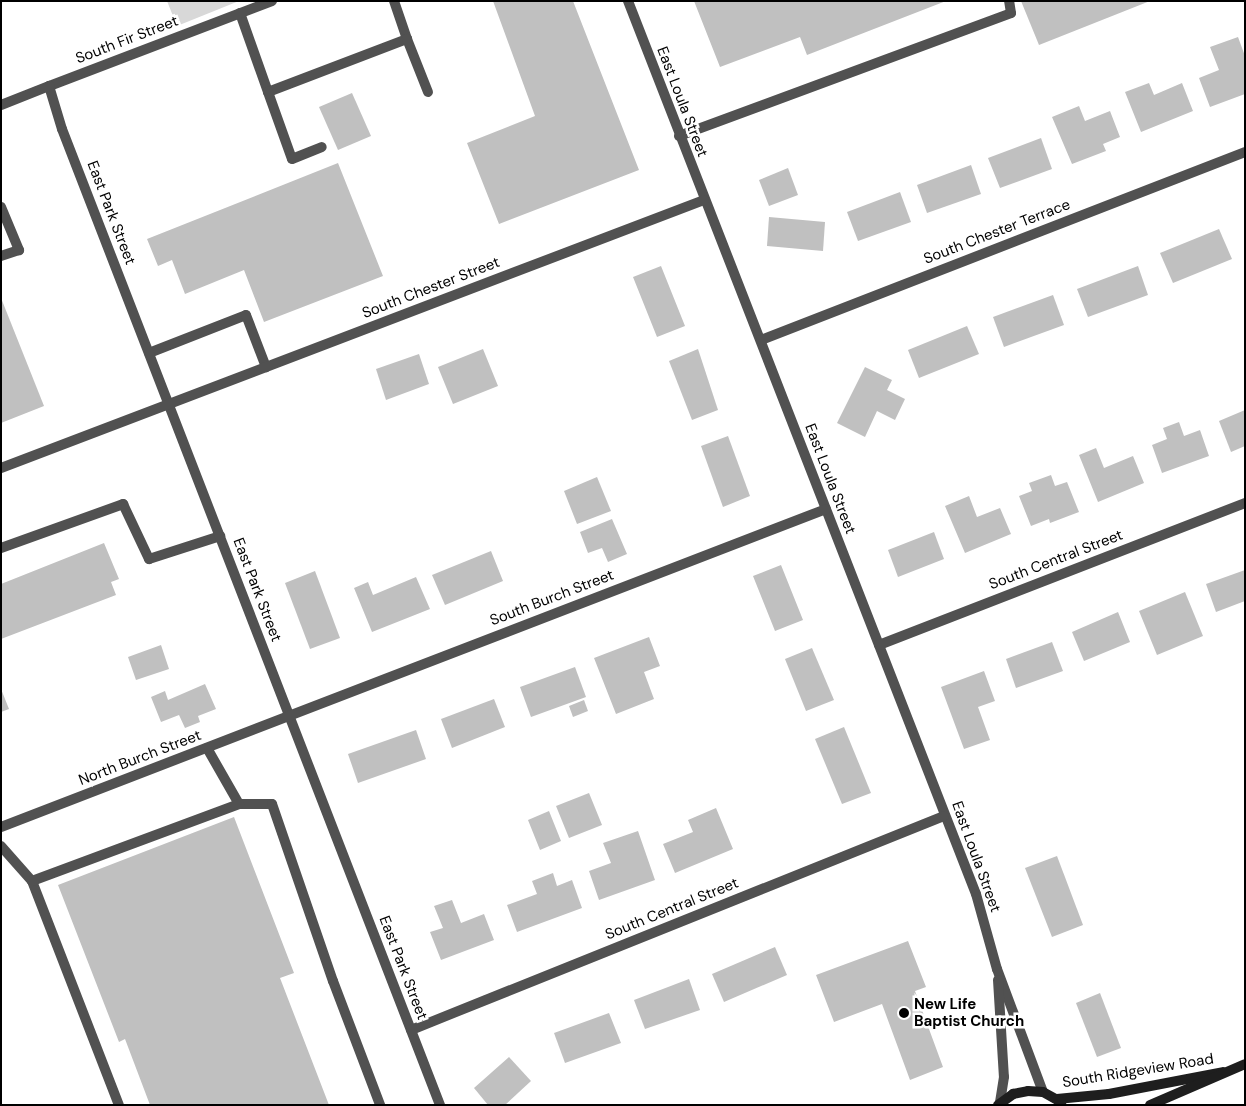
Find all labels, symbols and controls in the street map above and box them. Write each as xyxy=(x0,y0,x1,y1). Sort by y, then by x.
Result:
street label: South Fir Street xyxy=(73,12,181,68)
street label: East Loula Street xyxy=(653,44,711,160)
street label: East Park Street xyxy=(83,159,139,267)
street label: South Chester Terrace xyxy=(921,196,1073,268)
street label: South Chester Street xyxy=(360,253,502,323)
street label: East Loula Street xyxy=(801,421,859,537)
street label: South Central Street xyxy=(986,526,1126,594)
street label: East Park Street xyxy=(229,536,285,644)
street label: South Burch Street xyxy=(487,566,617,630)
street label: North Burch Street xyxy=(76,726,204,790)
street label: East Loula Street xyxy=(948,799,1004,915)
street label: South Central Street xyxy=(603,874,741,944)
street label: East Park Street xyxy=(375,914,431,1022)
place label: New Life Baptist Church xyxy=(914,995,1024,1030)
marker: New Life Baptist Church xyxy=(898,1007,910,1019)
street label: South Ridgeview Road xyxy=(1061,1050,1215,1092)

